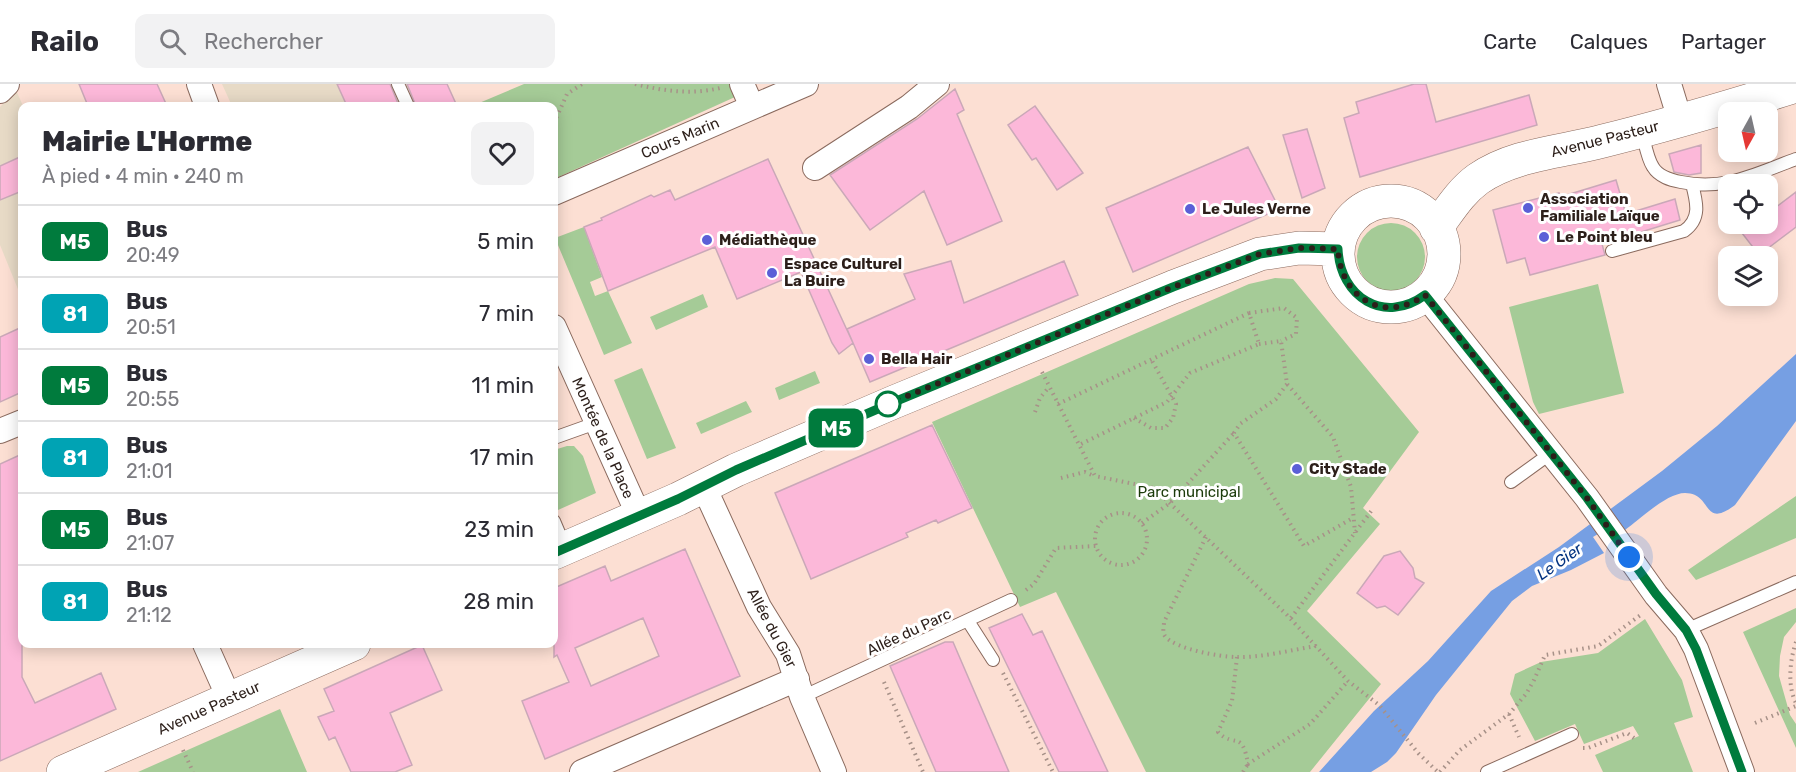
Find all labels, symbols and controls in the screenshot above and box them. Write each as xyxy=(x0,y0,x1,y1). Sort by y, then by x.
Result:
search box xyxy=(135,14,555,68)
text: Railo xyxy=(30,25,99,58)
icon: search xyxy=(156,25,189,58)
text: Rechercher xyxy=(204,28,323,55)
text: Carte xyxy=(1483,29,1537,54)
text: Calques xyxy=(1570,29,1648,54)
text: Partager xyxy=(1681,29,1766,54)
north arrow xyxy=(1718,102,1778,162)
map controls xyxy=(1718,102,1778,306)
street label: Cours Marin xyxy=(638,113,722,163)
street label: Avenue Pasteur xyxy=(1549,117,1661,161)
button: heart xyxy=(471,122,534,185)
text: Mairie L'Horme xyxy=(42,125,252,158)
text: À pied · 4 min · 240 m xyxy=(42,164,244,188)
button: locate xyxy=(1718,174,1778,234)
place label: Association Familiale Laïque xyxy=(1540,190,1660,225)
place label: Le Jules Verne xyxy=(1202,200,1311,218)
marker: Association Familiale Laïque xyxy=(1521,201,1535,215)
marker: Le Jules Verne xyxy=(1183,202,1197,216)
text: Bus xyxy=(126,216,168,243)
text: 5 min xyxy=(477,228,534,255)
place label: Le Point bleu xyxy=(1556,228,1653,246)
text: M5 xyxy=(60,229,90,254)
marker: Le Point bleu xyxy=(1537,230,1551,244)
place label: Médiathèque xyxy=(719,231,817,249)
marker: Médiathèque xyxy=(700,233,714,247)
text: 20:49 xyxy=(126,243,180,267)
button: layers xyxy=(1718,246,1778,306)
place label: Espace Culturel La Buire xyxy=(784,255,902,290)
marker: Espace Culturel La Buire xyxy=(765,266,779,280)
text: Bus xyxy=(126,288,168,315)
text: 7 min xyxy=(479,300,534,327)
text: 81 xyxy=(63,301,87,326)
text: 20:51 xyxy=(126,315,176,339)
place label: Bella Hair xyxy=(881,350,952,368)
marker: Bella Hair xyxy=(862,352,876,366)
text: Bus xyxy=(126,360,168,387)
text: 11 min xyxy=(472,372,534,399)
text: M5 xyxy=(60,373,90,398)
street label: Montée de la Place xyxy=(568,375,638,501)
text: 20:55 xyxy=(126,387,179,411)
unlabelled marker xyxy=(875,391,901,417)
line badge: M5 xyxy=(809,408,863,448)
text: M5 xyxy=(821,416,851,441)
text: Bus xyxy=(126,432,168,459)
text: 17 min xyxy=(470,444,534,471)
text: 81 xyxy=(63,445,87,470)
text: 21:01 xyxy=(126,459,173,483)
place label: City Stade xyxy=(1309,460,1387,478)
marker: City Stade xyxy=(1290,462,1304,476)
park label: Parc municipal xyxy=(1137,483,1241,501)
text: Bus xyxy=(126,504,168,531)
text: 23 min xyxy=(464,516,534,543)
text: M5 xyxy=(60,517,90,542)
text: 21:07 xyxy=(126,531,174,555)
water label: Le Gier xyxy=(1533,538,1587,584)
your location xyxy=(1614,542,1644,572)
text: Bus xyxy=(126,576,168,603)
street label: Allée du Gier xyxy=(744,585,801,671)
text: 28 min xyxy=(463,588,534,615)
text: 81 xyxy=(63,589,87,614)
text: 21:12 xyxy=(126,603,172,627)
street label: Allée du Parc xyxy=(864,605,954,659)
street label: Avenue Pasteur xyxy=(155,677,263,739)

